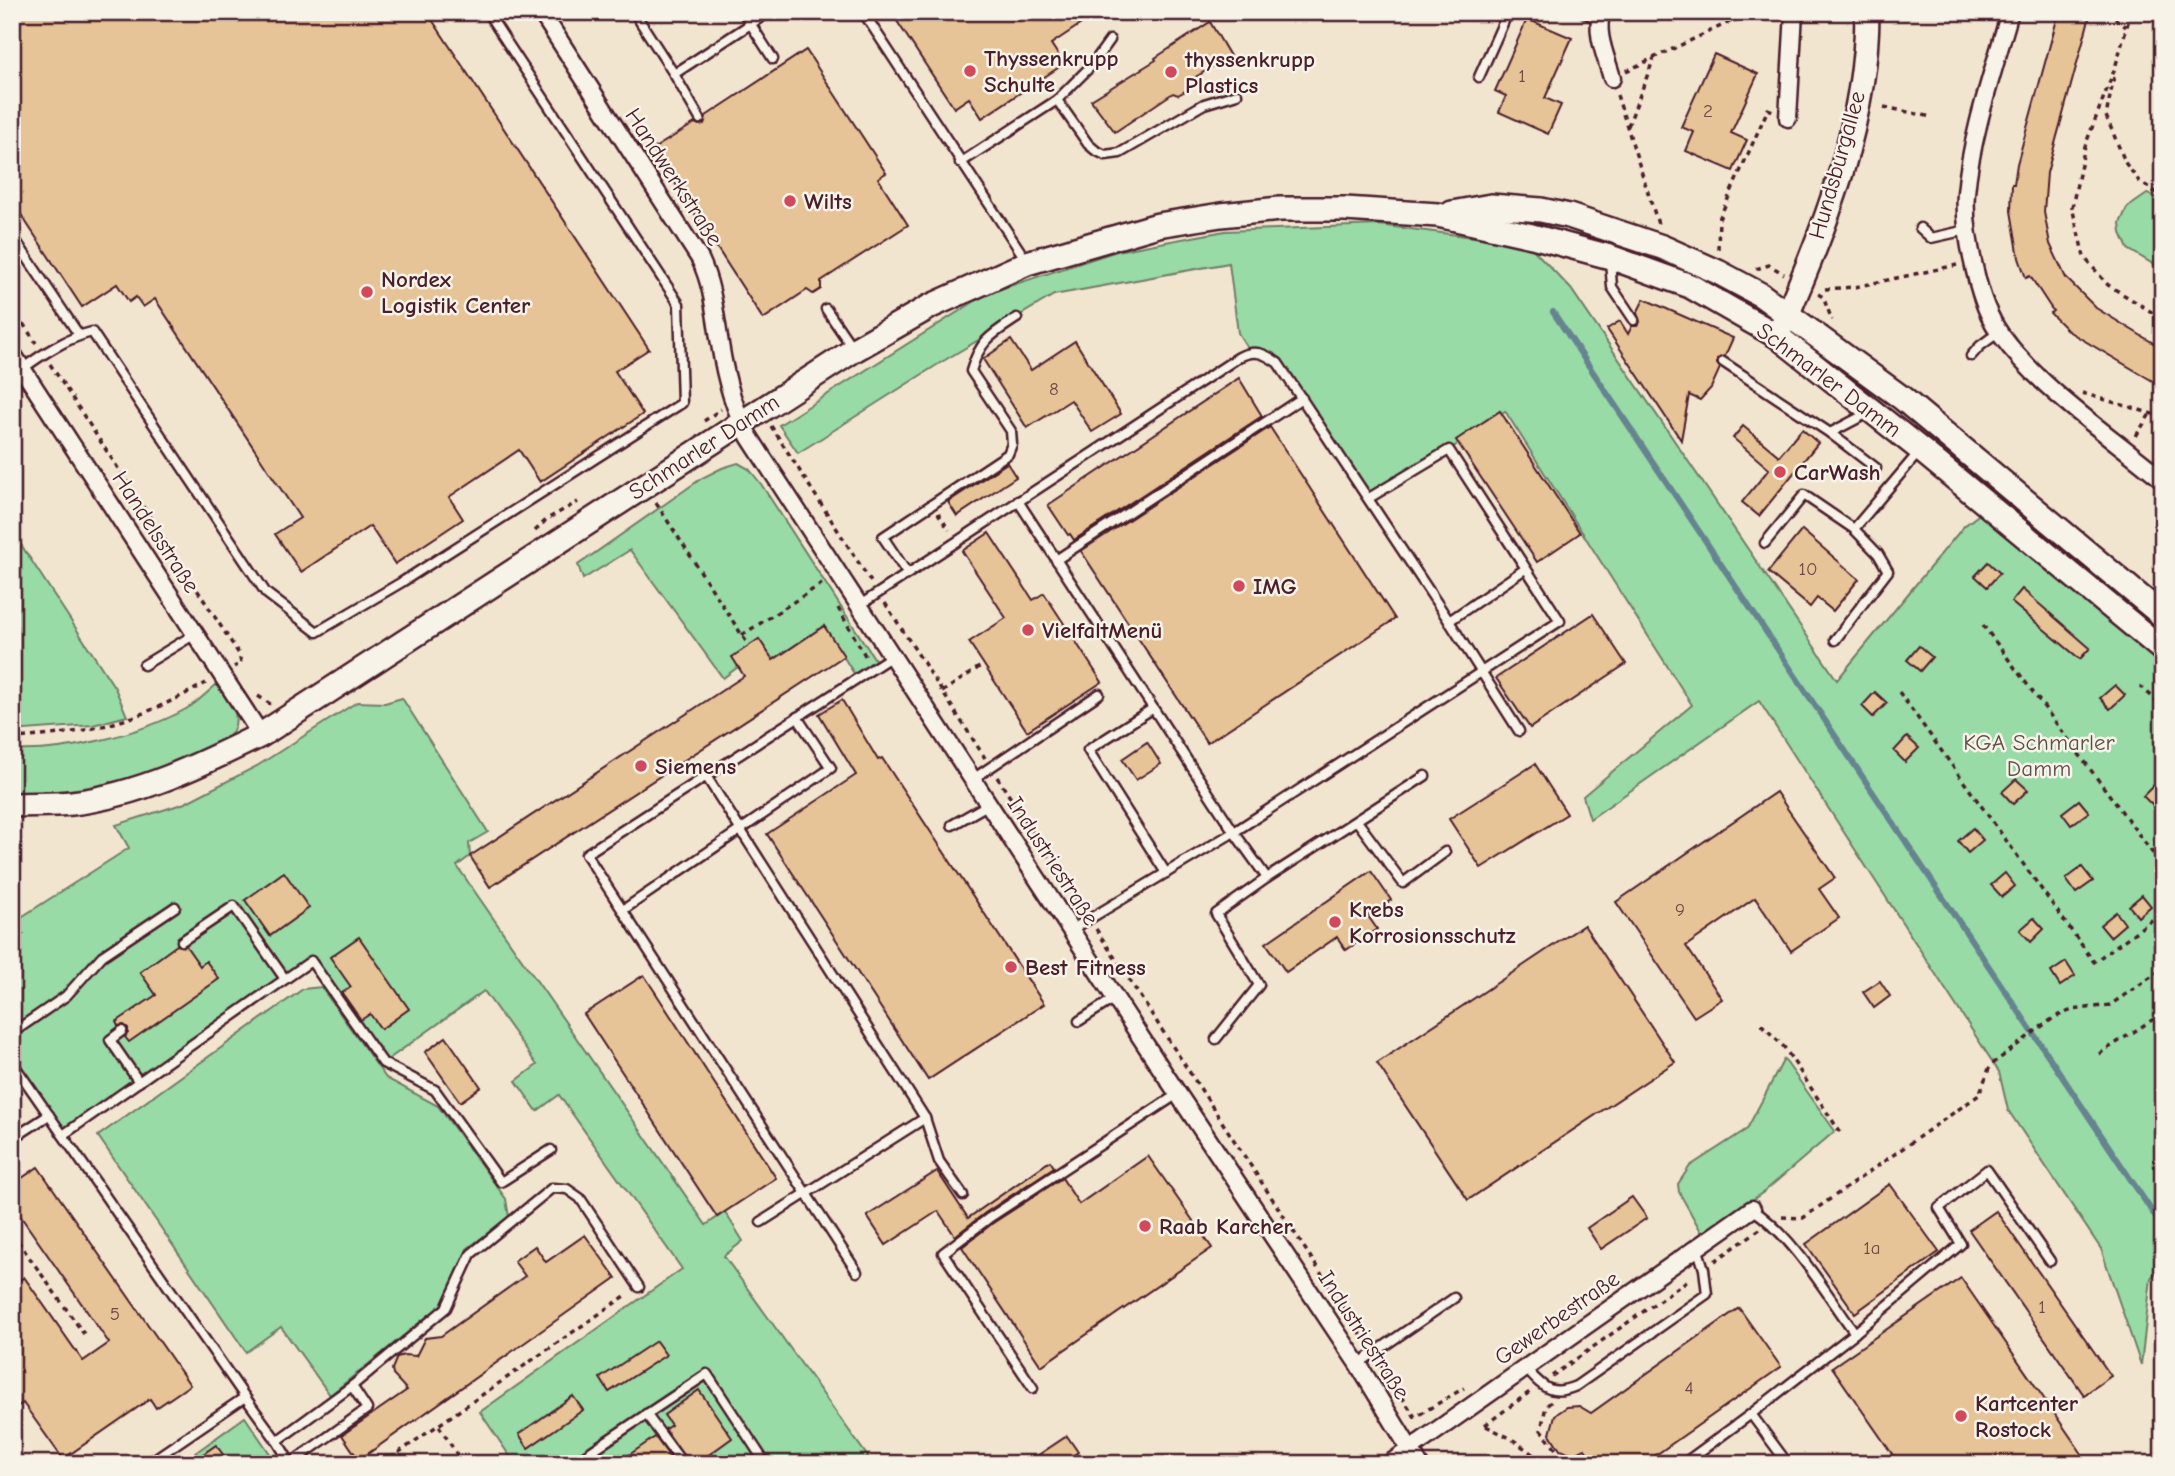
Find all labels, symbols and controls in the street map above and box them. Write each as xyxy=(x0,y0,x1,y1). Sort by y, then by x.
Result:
place label: Thyssenkrupp Schulte xyxy=(984,45,1118,98)
place label: thyssenkrupp Plastics xyxy=(1184,46,1315,99)
marker: Thyssenkrupp Schulte xyxy=(962,63,978,79)
marker: thyssenkrupp Plastics xyxy=(1163,64,1179,80)
house number: 1 xyxy=(1518,65,1526,87)
street label: Hundsburgallee xyxy=(1803,88,1871,242)
house number: 2 xyxy=(1703,100,1713,122)
street label: Handwerkstraße xyxy=(619,103,729,251)
place label: Wilts xyxy=(804,188,852,215)
marker: Wilts xyxy=(782,193,798,209)
place label: Nordex Logistik Center xyxy=(381,266,531,319)
marker: Nordex Logistik Center xyxy=(359,284,375,300)
street label: Schmarler Damm xyxy=(1751,317,1907,443)
house number: 8 xyxy=(1049,378,1059,400)
street label: Schmarler Damm xyxy=(624,388,784,506)
place label: CarWash xyxy=(1794,459,1881,486)
marker: CarWash xyxy=(1772,464,1788,480)
street label: Handelsstraße xyxy=(107,466,205,598)
house number: 10 xyxy=(1798,558,1818,580)
place label: IMG xyxy=(1253,573,1297,600)
marker: IMG xyxy=(1231,578,1247,594)
place label: VielfaltMenü xyxy=(1042,617,1163,644)
marker: VielfaltMenü xyxy=(1020,622,1036,638)
park label: KGA Schmarler Damm xyxy=(1963,729,2116,782)
place label: Siemens xyxy=(655,753,737,780)
marker: Siemens xyxy=(633,758,649,774)
street label: Industriestraße xyxy=(1001,792,1105,930)
place label: Krebs Korrosionsschutz xyxy=(1349,896,1516,949)
house number: 9 xyxy=(1675,899,1685,921)
marker: Krebs Korrosionsschutz xyxy=(1327,914,1343,930)
place label: Best Fitness xyxy=(1025,954,1146,981)
marker: Best Fitness xyxy=(1003,959,1019,975)
place label: Raab Karcher xyxy=(1159,1213,1293,1240)
marker: Raab Karcher xyxy=(1137,1218,1153,1234)
house number: 1a xyxy=(1863,1237,1881,1259)
street label: Gewerbestraße xyxy=(1489,1265,1625,1371)
street label: Industriestraße xyxy=(1312,1266,1416,1404)
house number: 1 xyxy=(2038,1296,2046,1318)
house number: 5 xyxy=(110,1303,120,1325)
house number: 4 xyxy=(1684,1377,1694,1399)
place label: Kartcenter Rostock xyxy=(1975,1390,2079,1443)
marker: Kartcenter Rostock xyxy=(1953,1408,1969,1424)

